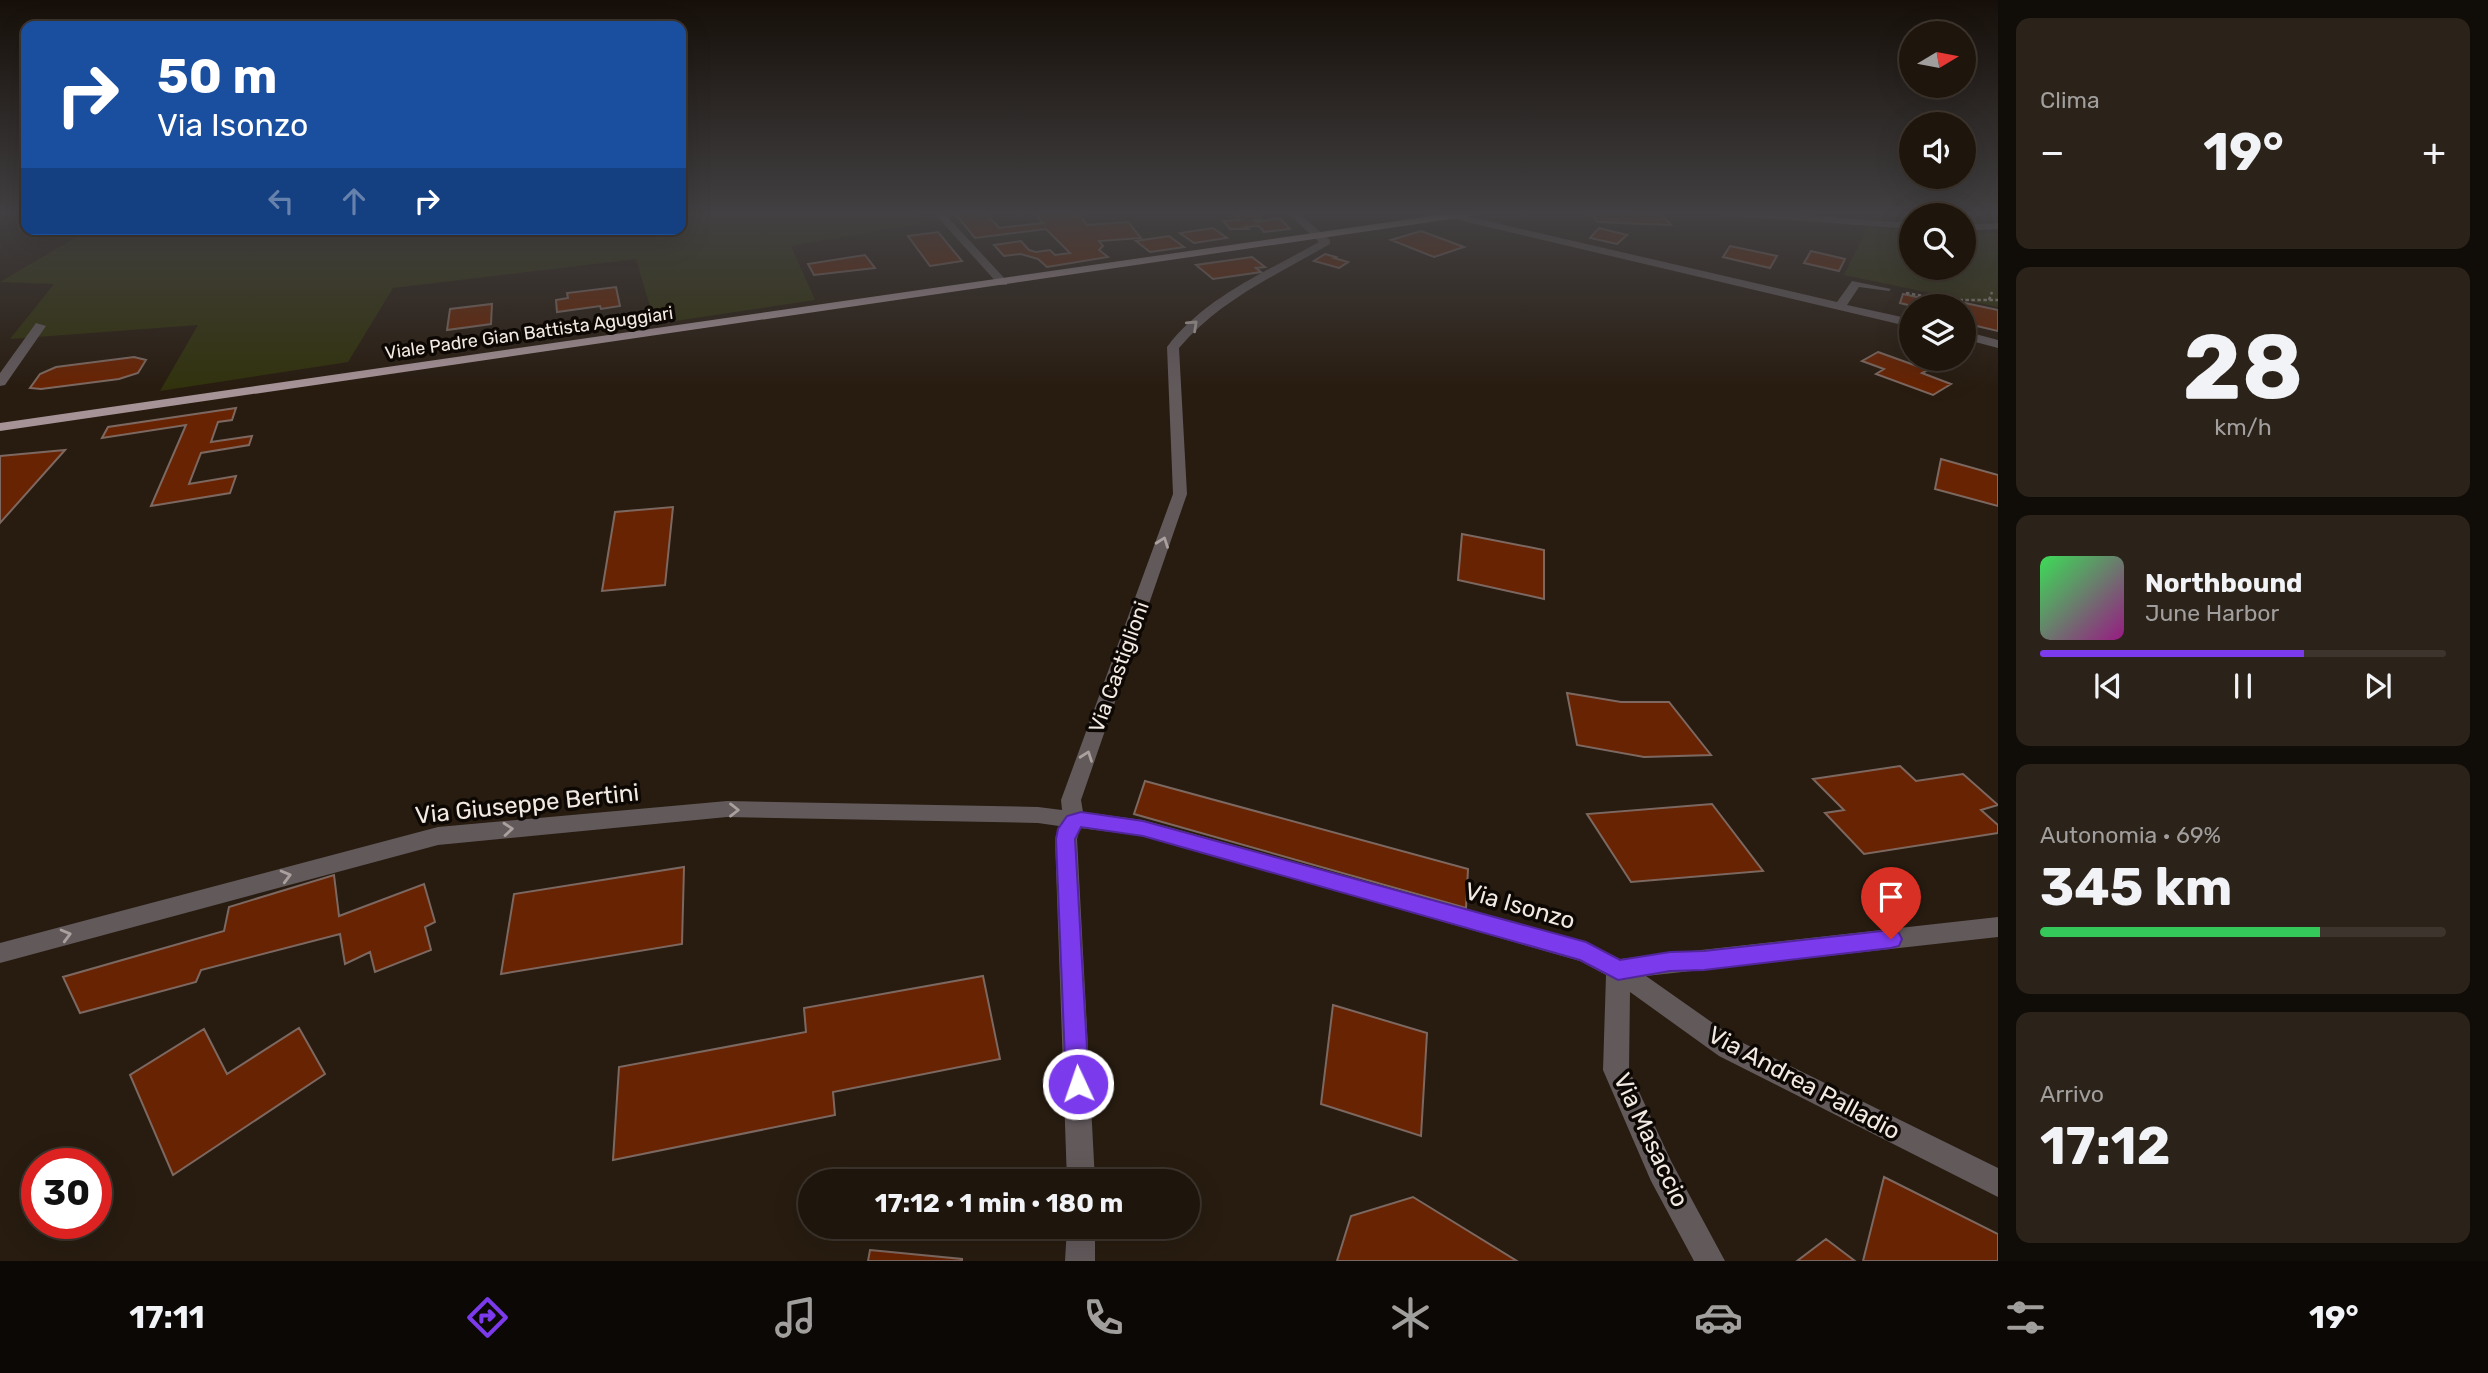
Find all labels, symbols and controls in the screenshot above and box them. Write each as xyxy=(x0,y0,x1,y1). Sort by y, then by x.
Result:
north arrow xyxy=(1899,21,1976,98)
map controls xyxy=(1899,21,1976,371)
text: 50 m xyxy=(157,47,277,105)
icon: right xyxy=(42,49,133,140)
text: Clima xyxy=(2040,86,2100,114)
text: Via Isonzo xyxy=(157,106,308,144)
button: sound xyxy=(1899,112,1976,189)
text: 19° xyxy=(2203,121,2284,183)
text: − xyxy=(2040,129,2065,175)
text: + xyxy=(2422,129,2446,175)
icon: left xyxy=(262,182,300,220)
icon: ahead xyxy=(335,182,373,220)
icon: right xyxy=(408,182,446,220)
button: search xyxy=(1899,203,1976,280)
button: layers xyxy=(1899,294,1976,371)
street label: Viale Padre Gian Battista Aguggiari xyxy=(383,302,675,364)
text: 28 xyxy=(2183,313,2303,421)
one-way arrow xyxy=(1184,321,1197,333)
text: km/h xyxy=(2214,413,2272,441)
one-way arrow xyxy=(1155,536,1169,548)
text: Northbound xyxy=(2145,568,2303,599)
street label: Via Castiglioni xyxy=(1083,598,1154,736)
text: June Harbor xyxy=(2145,599,2279,627)
icon: previous xyxy=(2089,667,2127,705)
icon: pause xyxy=(2224,667,2262,705)
icon: next xyxy=(2359,667,2397,705)
one-way arrow xyxy=(1078,751,1092,763)
street label: Via Giuseppe Bertini xyxy=(414,778,640,830)
one-way arrow xyxy=(729,802,740,818)
text: Autonomia · 69% xyxy=(2040,821,2221,849)
one-way arrow xyxy=(502,822,513,837)
text: 345 km xyxy=(2040,856,2233,918)
pin xyxy=(1861,867,1921,939)
one-way arrow xyxy=(280,870,292,885)
street label: Via Isonzo xyxy=(1462,877,1578,935)
icon: arrive xyxy=(1872,878,1910,916)
one-way arrow xyxy=(60,929,72,943)
street label: Via Andrea Palladio xyxy=(1703,1021,1905,1145)
position arrow xyxy=(1041,1047,1115,1121)
street label: Via Masaccio xyxy=(1608,1069,1694,1211)
text: Arrivo xyxy=(2040,1080,2104,1108)
text: 17:12 xyxy=(2040,1115,2170,1177)
speed limit sign: 30 xyxy=(21,1148,112,1239)
text: 17:12 · 1 min · 180 m xyxy=(875,1188,1123,1219)
icon: directions xyxy=(463,1293,512,1342)
icon: music xyxy=(771,1293,820,1342)
icon: phone xyxy=(1079,1293,1128,1342)
icon: climate xyxy=(1386,1293,1435,1342)
icon: car xyxy=(1694,1293,1743,1342)
icon: filters xyxy=(2001,1293,2050,1342)
text: 17:11 xyxy=(129,1298,205,1336)
text: 19° xyxy=(2309,1298,2359,1336)

